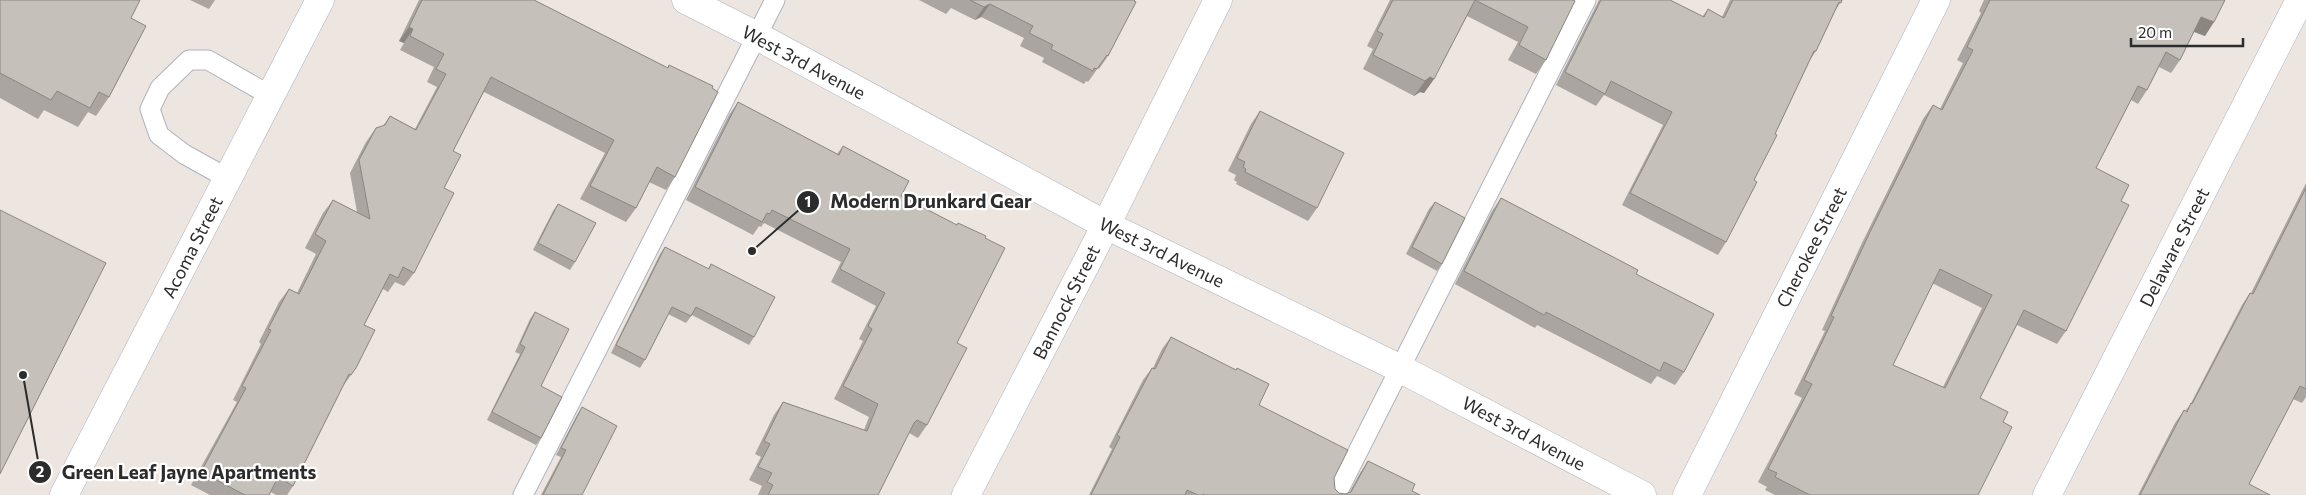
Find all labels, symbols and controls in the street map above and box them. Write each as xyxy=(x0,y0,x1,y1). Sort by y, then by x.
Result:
scale bar xyxy=(2131,15,2244,47)
street label: West 3rd Avenue xyxy=(739,20,869,104)
text: 20 m xyxy=(2138,23,2172,41)
street label: Cherokee Street xyxy=(1771,183,1851,311)
street label: Delaware Street xyxy=(2134,184,2214,310)
callout: Modern Drunkard Gear xyxy=(795,185,1042,219)
text: Modern Drunkard Gear xyxy=(830,189,1032,212)
street label: Acoma Street xyxy=(157,192,227,302)
text: 1 xyxy=(805,192,811,210)
street label: West 3rd Avenue xyxy=(1096,212,1228,292)
street label: Bannock Street xyxy=(1028,241,1104,363)
street label: West 3rd Avenue xyxy=(1459,391,1589,475)
callout: Green Leaf Jayne Apartments xyxy=(27,455,327,489)
text: Green Leaf Jayne Apartments xyxy=(62,460,316,483)
text: 2 xyxy=(36,462,44,480)

